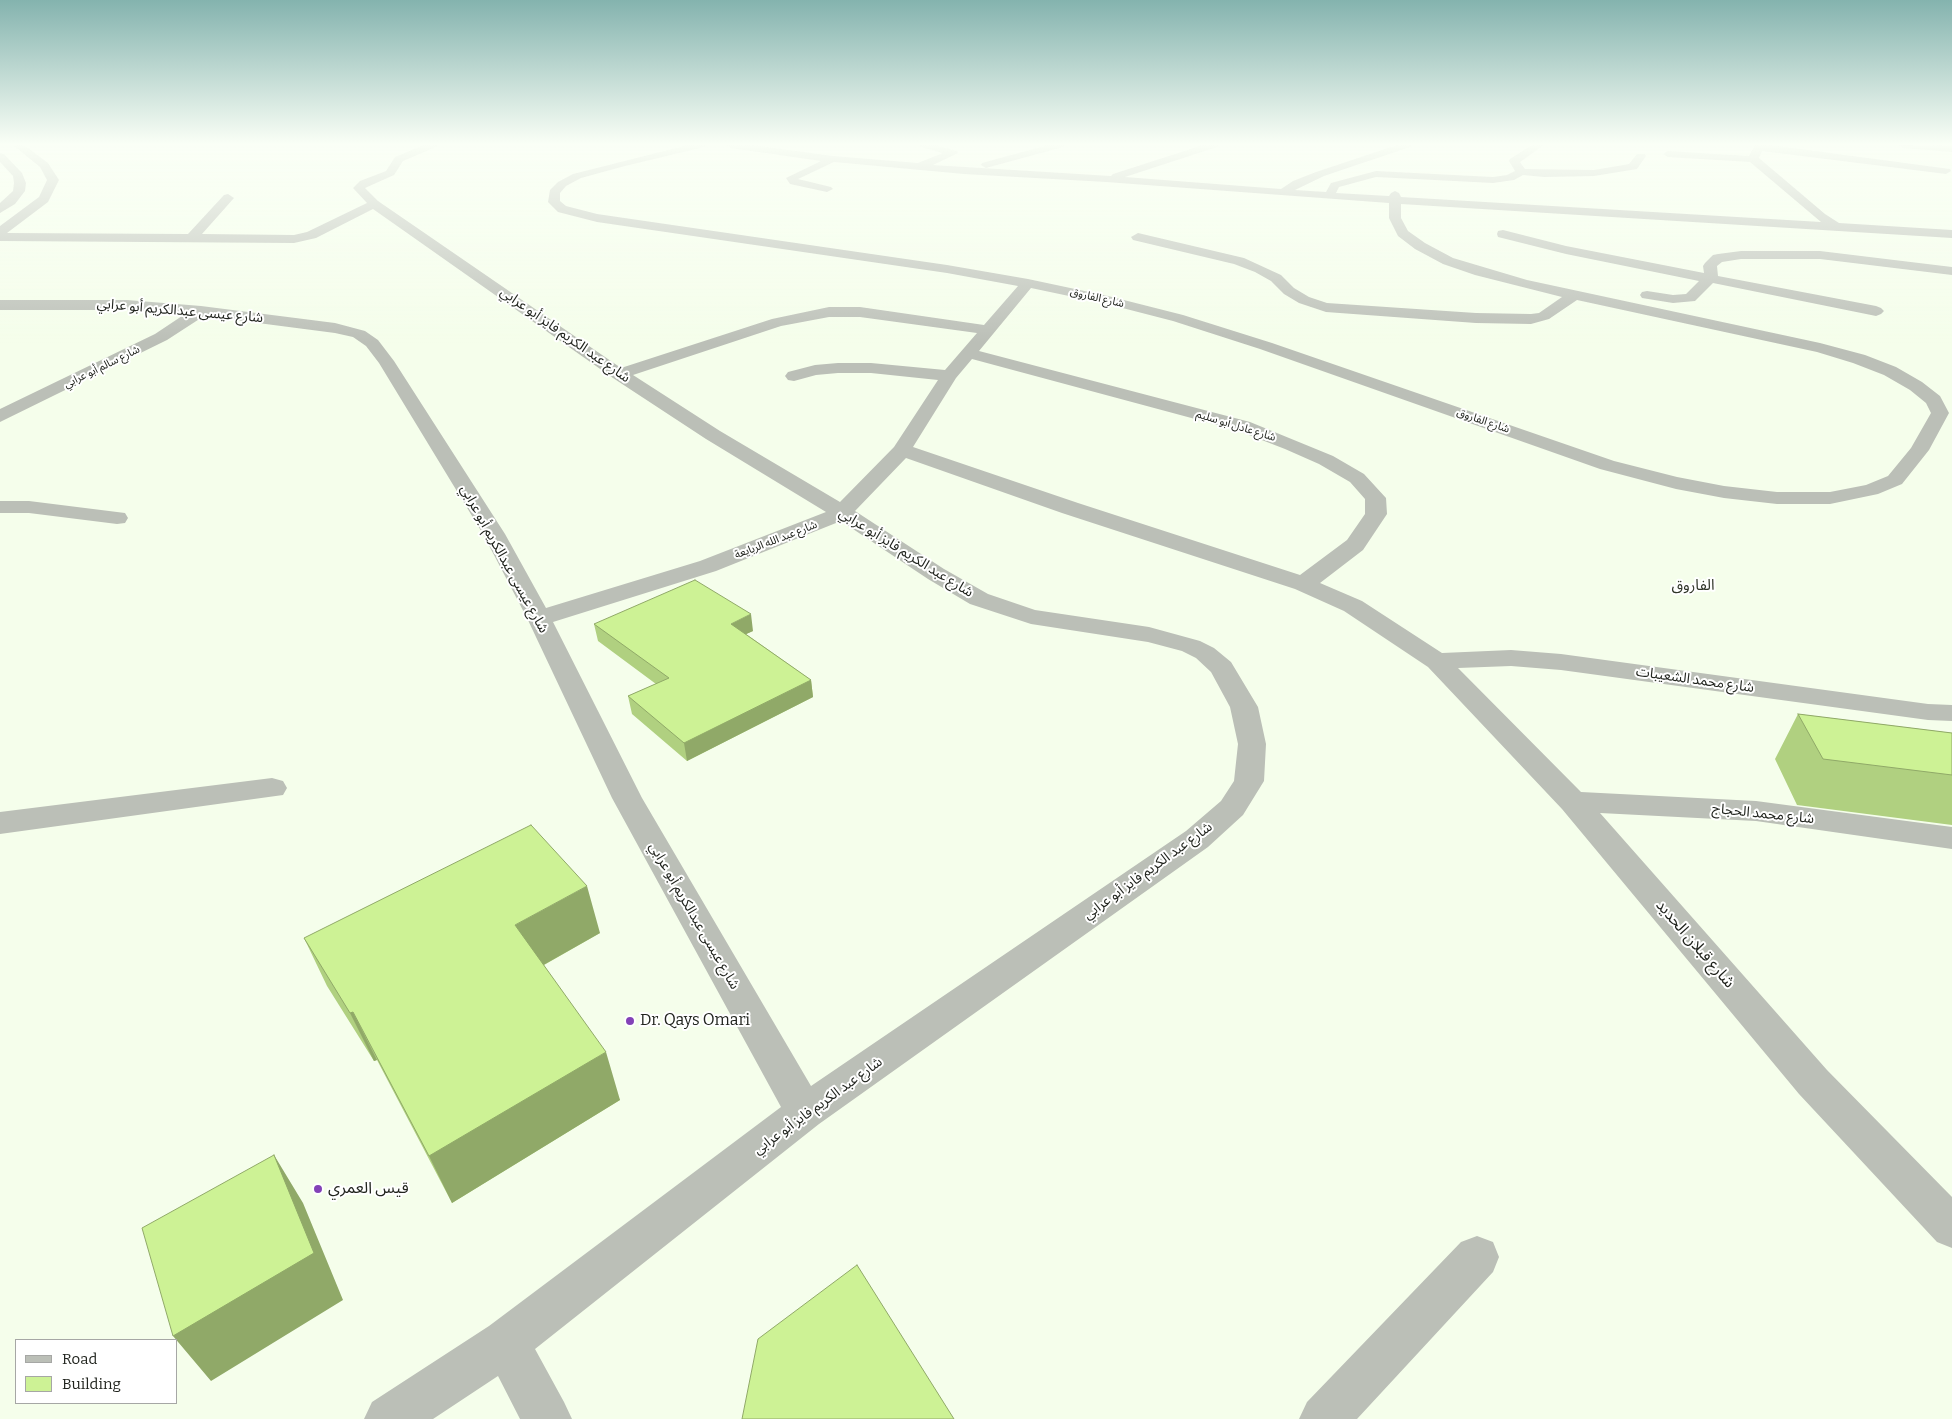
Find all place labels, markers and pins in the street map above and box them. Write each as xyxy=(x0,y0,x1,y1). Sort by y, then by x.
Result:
place label: Dr. Qays Omari xyxy=(640,1011,750,1031)
marker: Dr. Qays Omari xyxy=(624,1015,636,1027)
place label: قيس العمري xyxy=(328,1179,409,1199)
marker: قيس العمري xyxy=(312,1183,324,1195)

